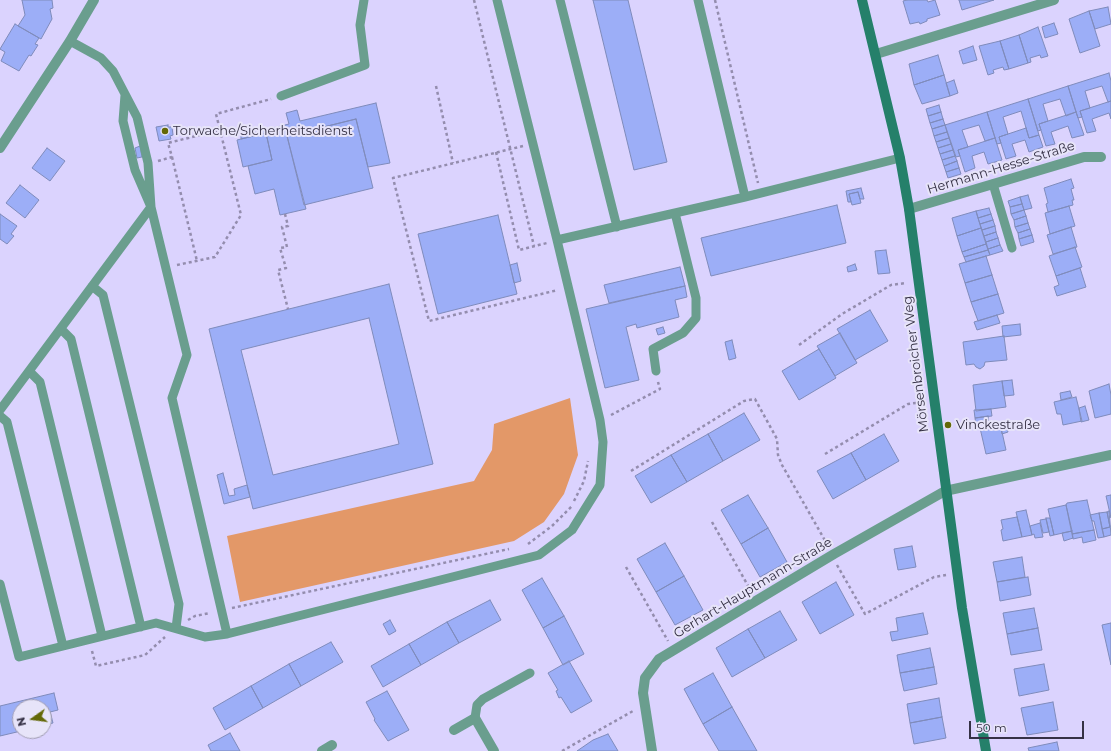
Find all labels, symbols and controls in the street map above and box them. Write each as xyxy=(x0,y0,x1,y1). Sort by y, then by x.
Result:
place label: Torwache/Sicherheitsdienst xyxy=(173,123,353,139)
marker: Torwache/Sicherheitsdienst xyxy=(160,126,170,136)
street label: Hermann-Hesse-Straße xyxy=(925,138,1077,198)
street label: Mörsenbroicher Weg xyxy=(900,295,932,433)
place label: Vinckestraße xyxy=(956,417,1040,433)
marker: Vinckestraße xyxy=(943,420,953,430)
street label: Gerhart-Hauptmann-Straße xyxy=(671,534,835,642)
north arrow xyxy=(12,699,52,739)
scale bar xyxy=(971,713,1086,739)
text: N xyxy=(13,716,29,728)
text: 50 m xyxy=(976,720,1007,735)

